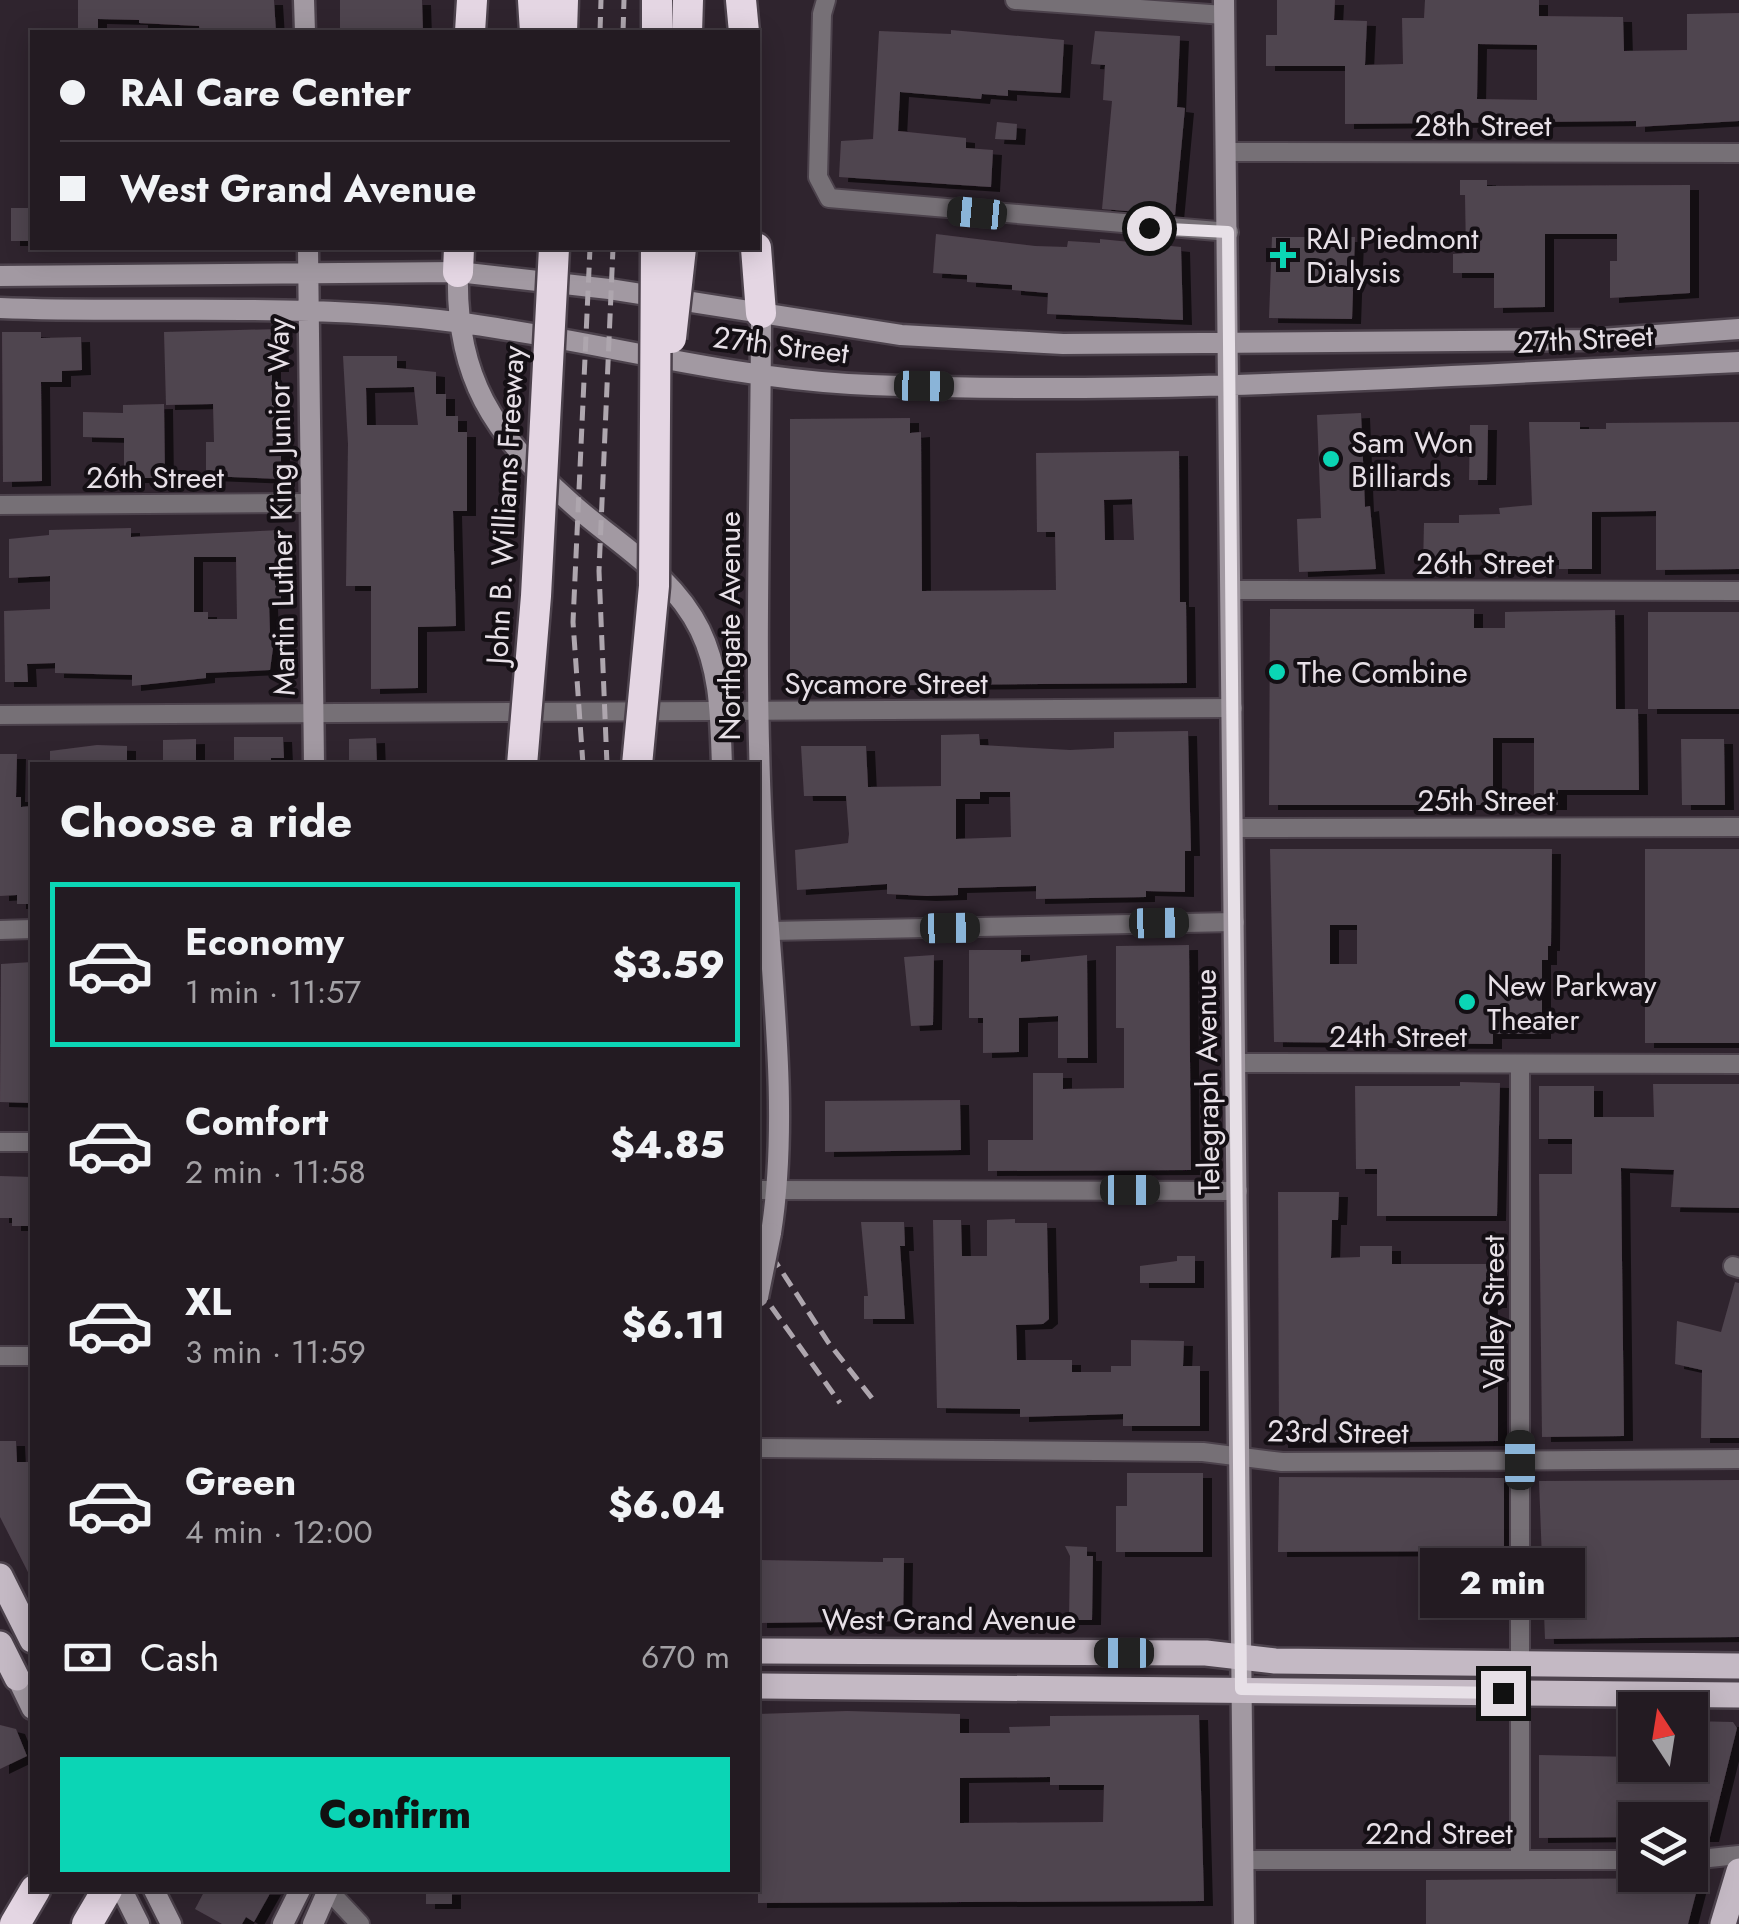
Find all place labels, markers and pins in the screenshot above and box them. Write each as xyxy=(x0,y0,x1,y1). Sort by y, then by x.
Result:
place label: RAI Piedmont Dialysis xyxy=(1306,217,1479,294)
marker: RAI Piedmont Dialysis xyxy=(1270,242,1296,268)
place label: Sam Won Billiards xyxy=(1351,421,1474,498)
marker: Sam Won Billiards xyxy=(1320,448,1342,470)
place label: The Combine xyxy=(1297,651,1468,694)
marker: The Combine xyxy=(1266,661,1288,683)
place label: New Parkway Theater xyxy=(1487,964,1657,1041)
marker: New Parkway Theater xyxy=(1456,991,1478,1013)

